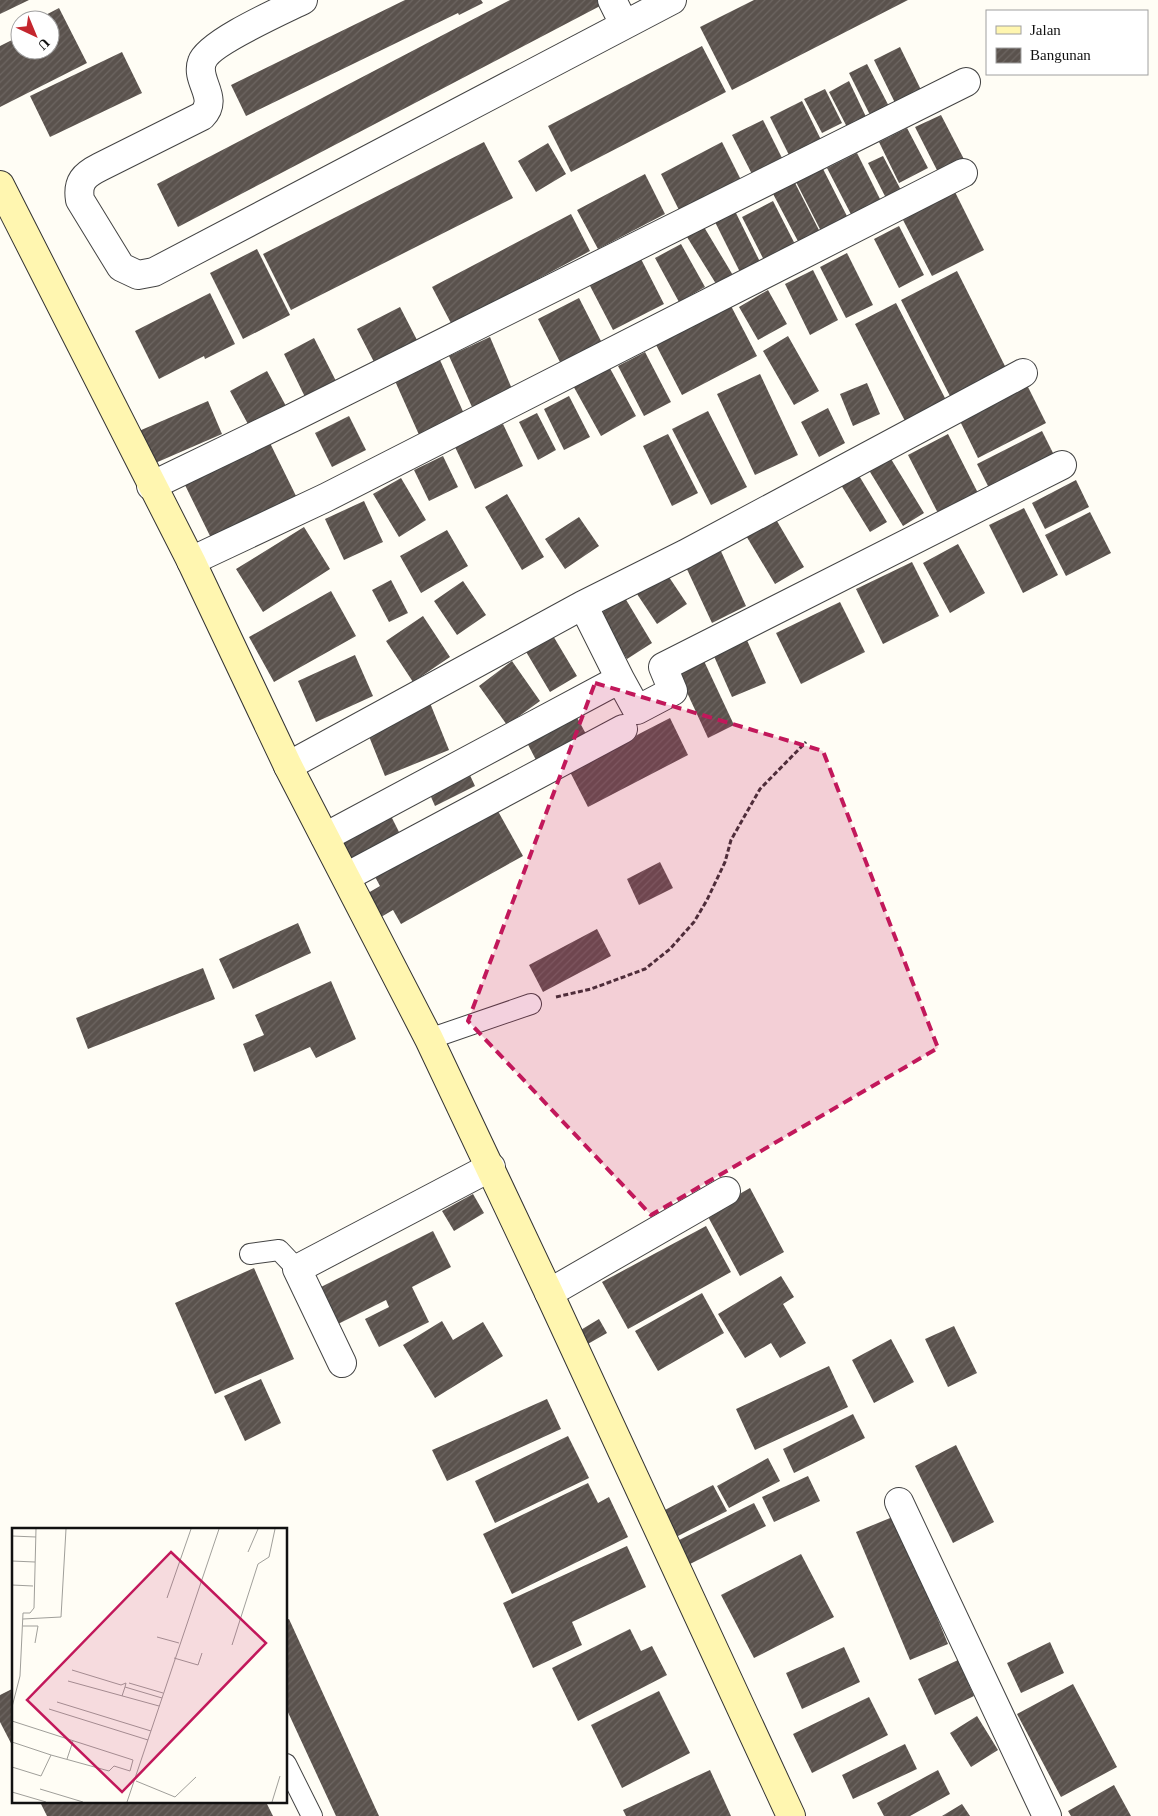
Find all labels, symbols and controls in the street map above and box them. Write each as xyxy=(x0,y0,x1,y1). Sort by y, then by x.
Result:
north arrow xyxy=(10,10,60,60)
legend xyxy=(986,10,1148,75)
text: Jalan xyxy=(1030,22,1061,38)
text: U xyxy=(35,35,53,53)
text: Bangunan xyxy=(1030,47,1091,63)
inset map xyxy=(12,1528,288,1804)

